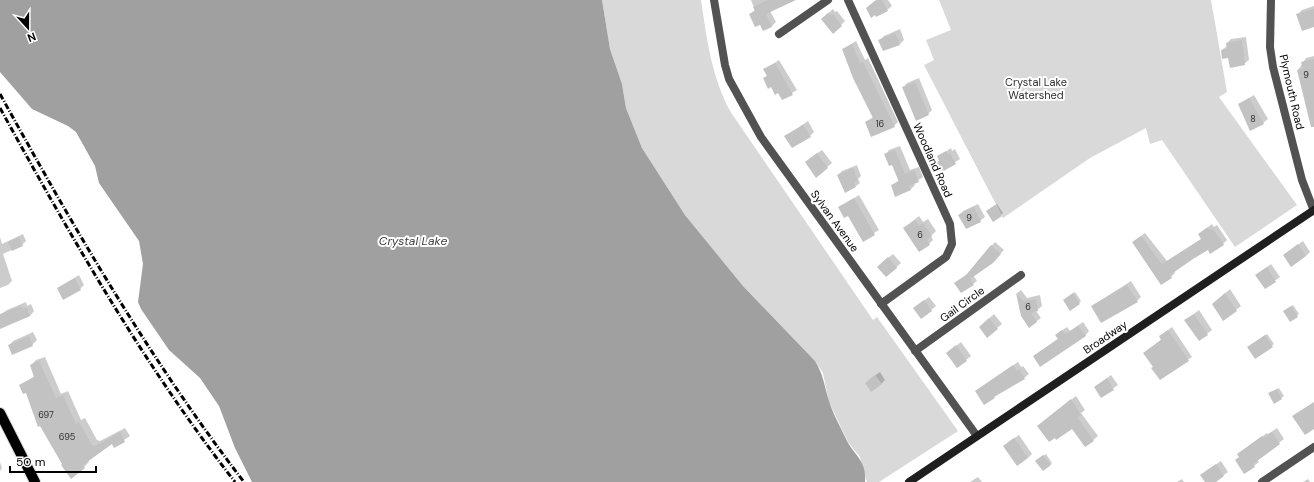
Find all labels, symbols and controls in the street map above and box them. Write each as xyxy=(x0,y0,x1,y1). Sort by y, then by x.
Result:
north arrow xyxy=(8,8,48,48)
text: N xyxy=(25,29,38,45)
street label: Plymouth Road xyxy=(1277,53,1307,131)
house number: 9 xyxy=(1303,69,1309,81)
park label: Crystal Lake Watershed xyxy=(1005,75,1067,102)
house number: 8 xyxy=(1250,113,1256,125)
house number: 16 xyxy=(876,118,885,130)
street label: Woodland Road xyxy=(910,121,956,200)
street label: Sylvan Avenue xyxy=(808,187,862,255)
house number: 9 xyxy=(966,212,972,224)
house number: 6 xyxy=(917,229,923,241)
water label: Crystal Lake xyxy=(379,233,447,249)
street label: Gail Circle xyxy=(937,283,987,325)
house number: 6 xyxy=(1025,301,1031,313)
street label: Broadway xyxy=(1080,317,1130,357)
house number: 697 xyxy=(38,409,54,421)
house number: 695 xyxy=(59,431,75,443)
scale bar xyxy=(10,448,96,474)
text: 50 m xyxy=(16,454,45,470)

